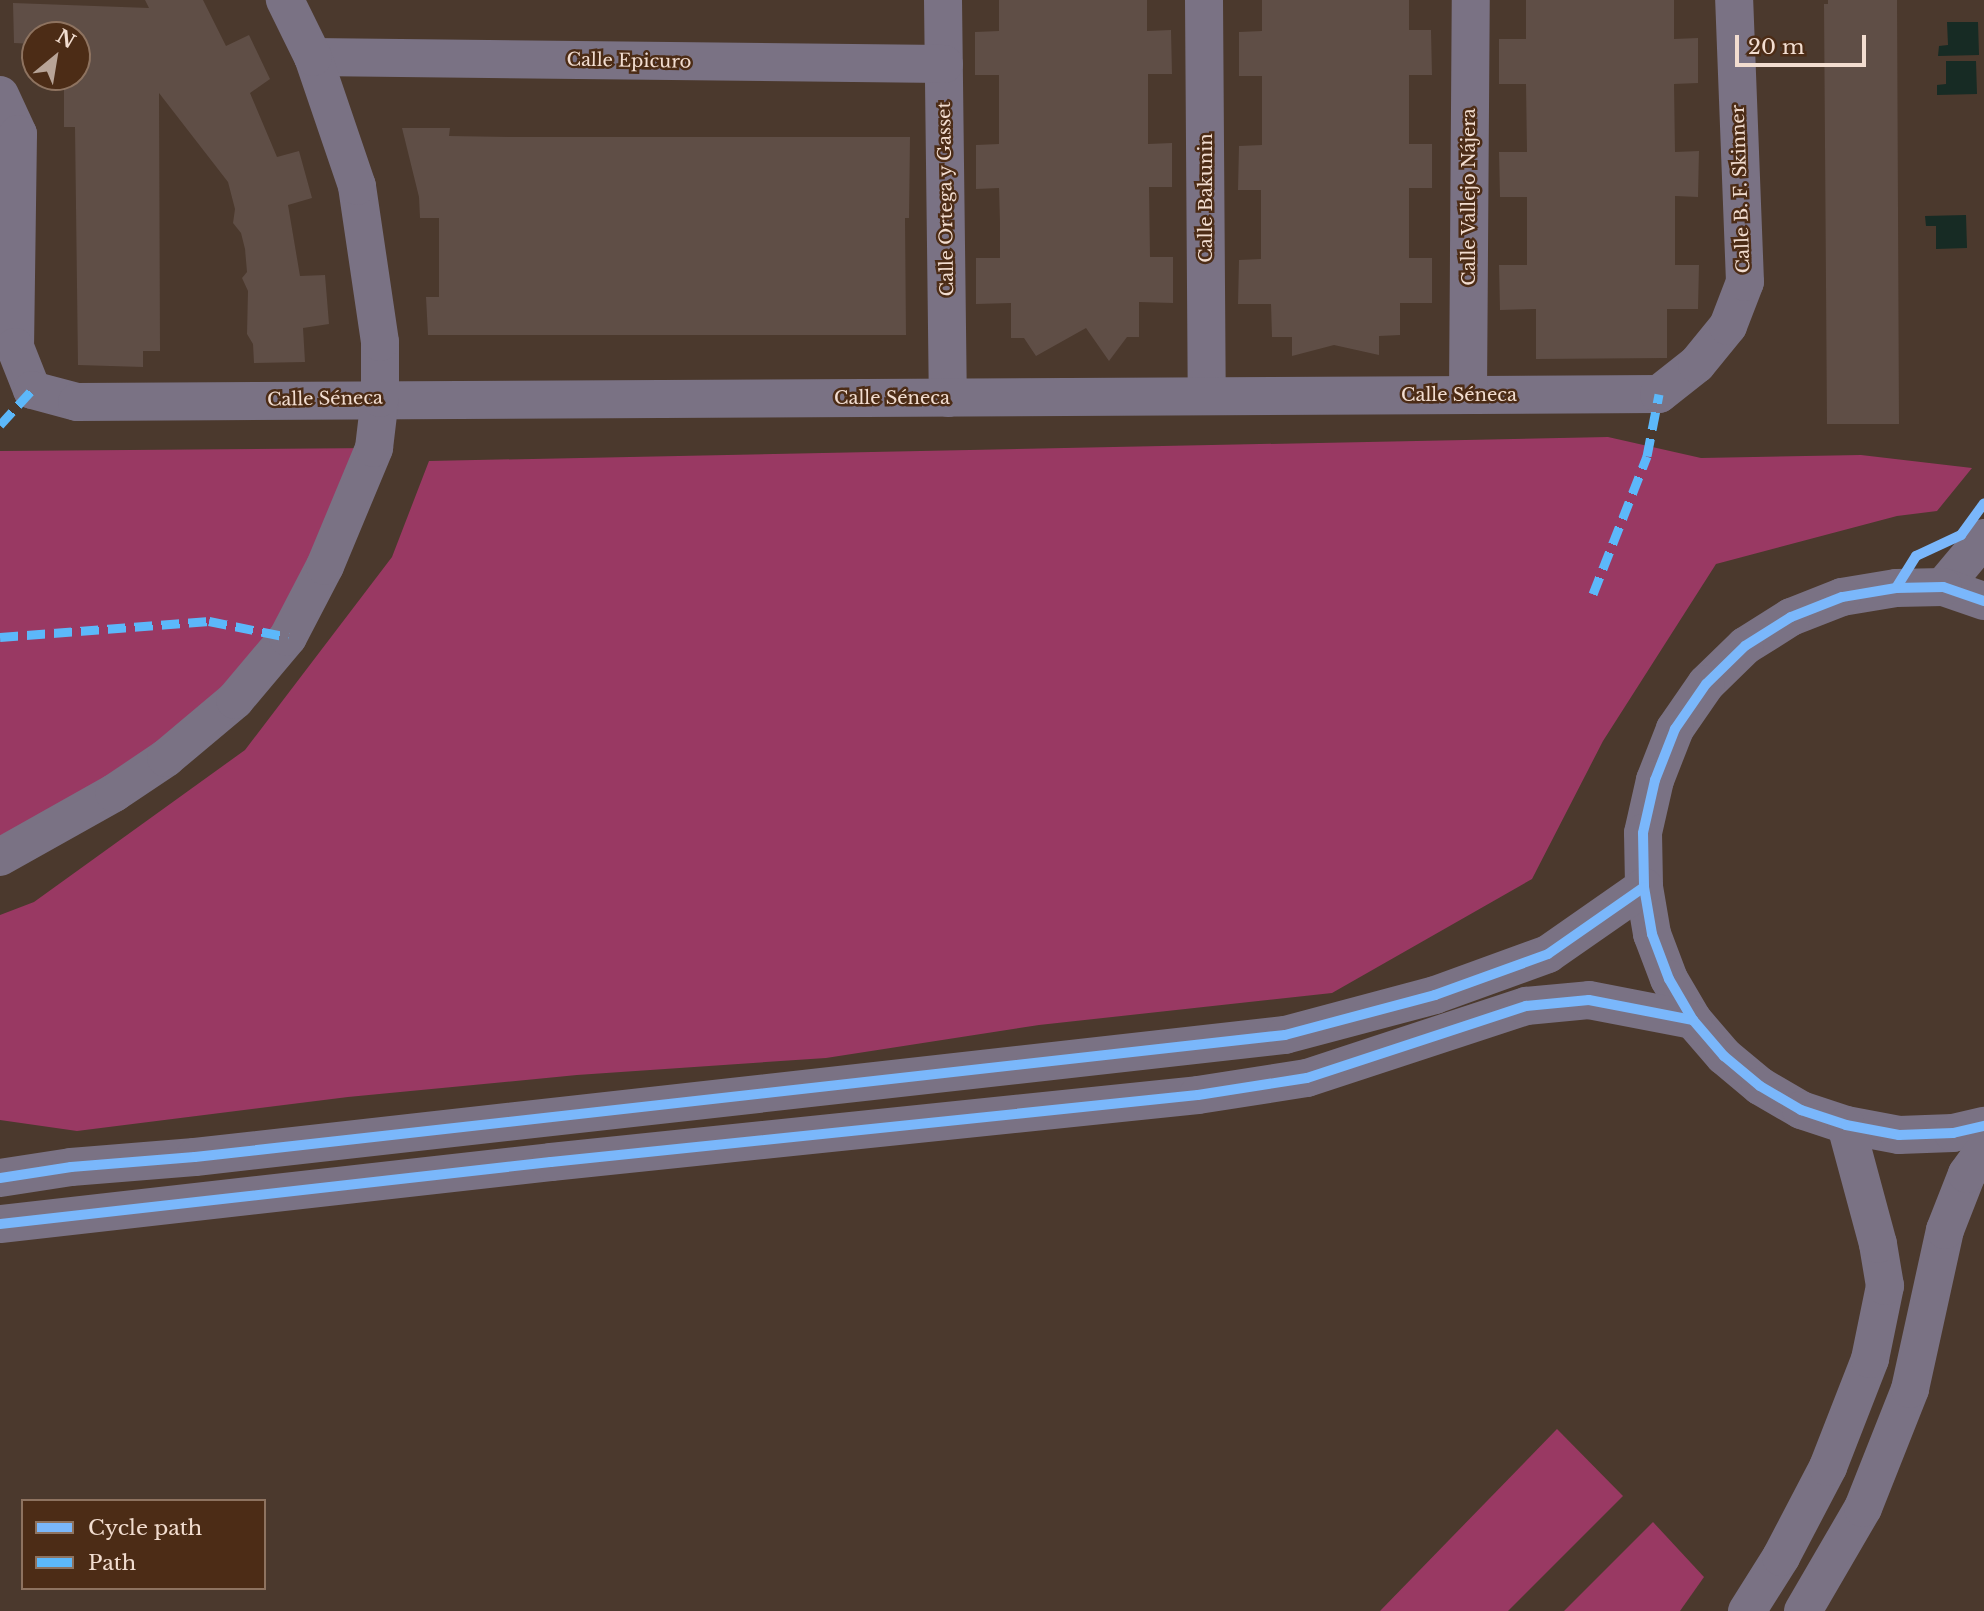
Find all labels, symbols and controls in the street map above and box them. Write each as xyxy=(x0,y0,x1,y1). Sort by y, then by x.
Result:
north arrow xyxy=(21,21,91,91)
scale bar xyxy=(1739,21,1870,65)
text: N xyxy=(52,25,79,54)
text: 20 m xyxy=(1748,34,1805,60)
street label: Calle Epicuro xyxy=(566,49,692,73)
street label: Calle Ortega y Gasset xyxy=(933,101,959,297)
street label: Calle B. F. Skinner xyxy=(1727,104,1755,274)
street label: Calle Vallejo Nájera xyxy=(1458,108,1480,286)
street label: Calle Bakunin xyxy=(1195,133,1217,263)
street label: Calle Séneca xyxy=(1401,384,1517,406)
street label: Calle Séneca xyxy=(267,387,383,411)
street label: Calle Séneca xyxy=(834,387,950,409)
legend xyxy=(21,1499,266,1590)
text: Cycle path xyxy=(88,1515,202,1541)
text: Path xyxy=(88,1550,136,1576)

